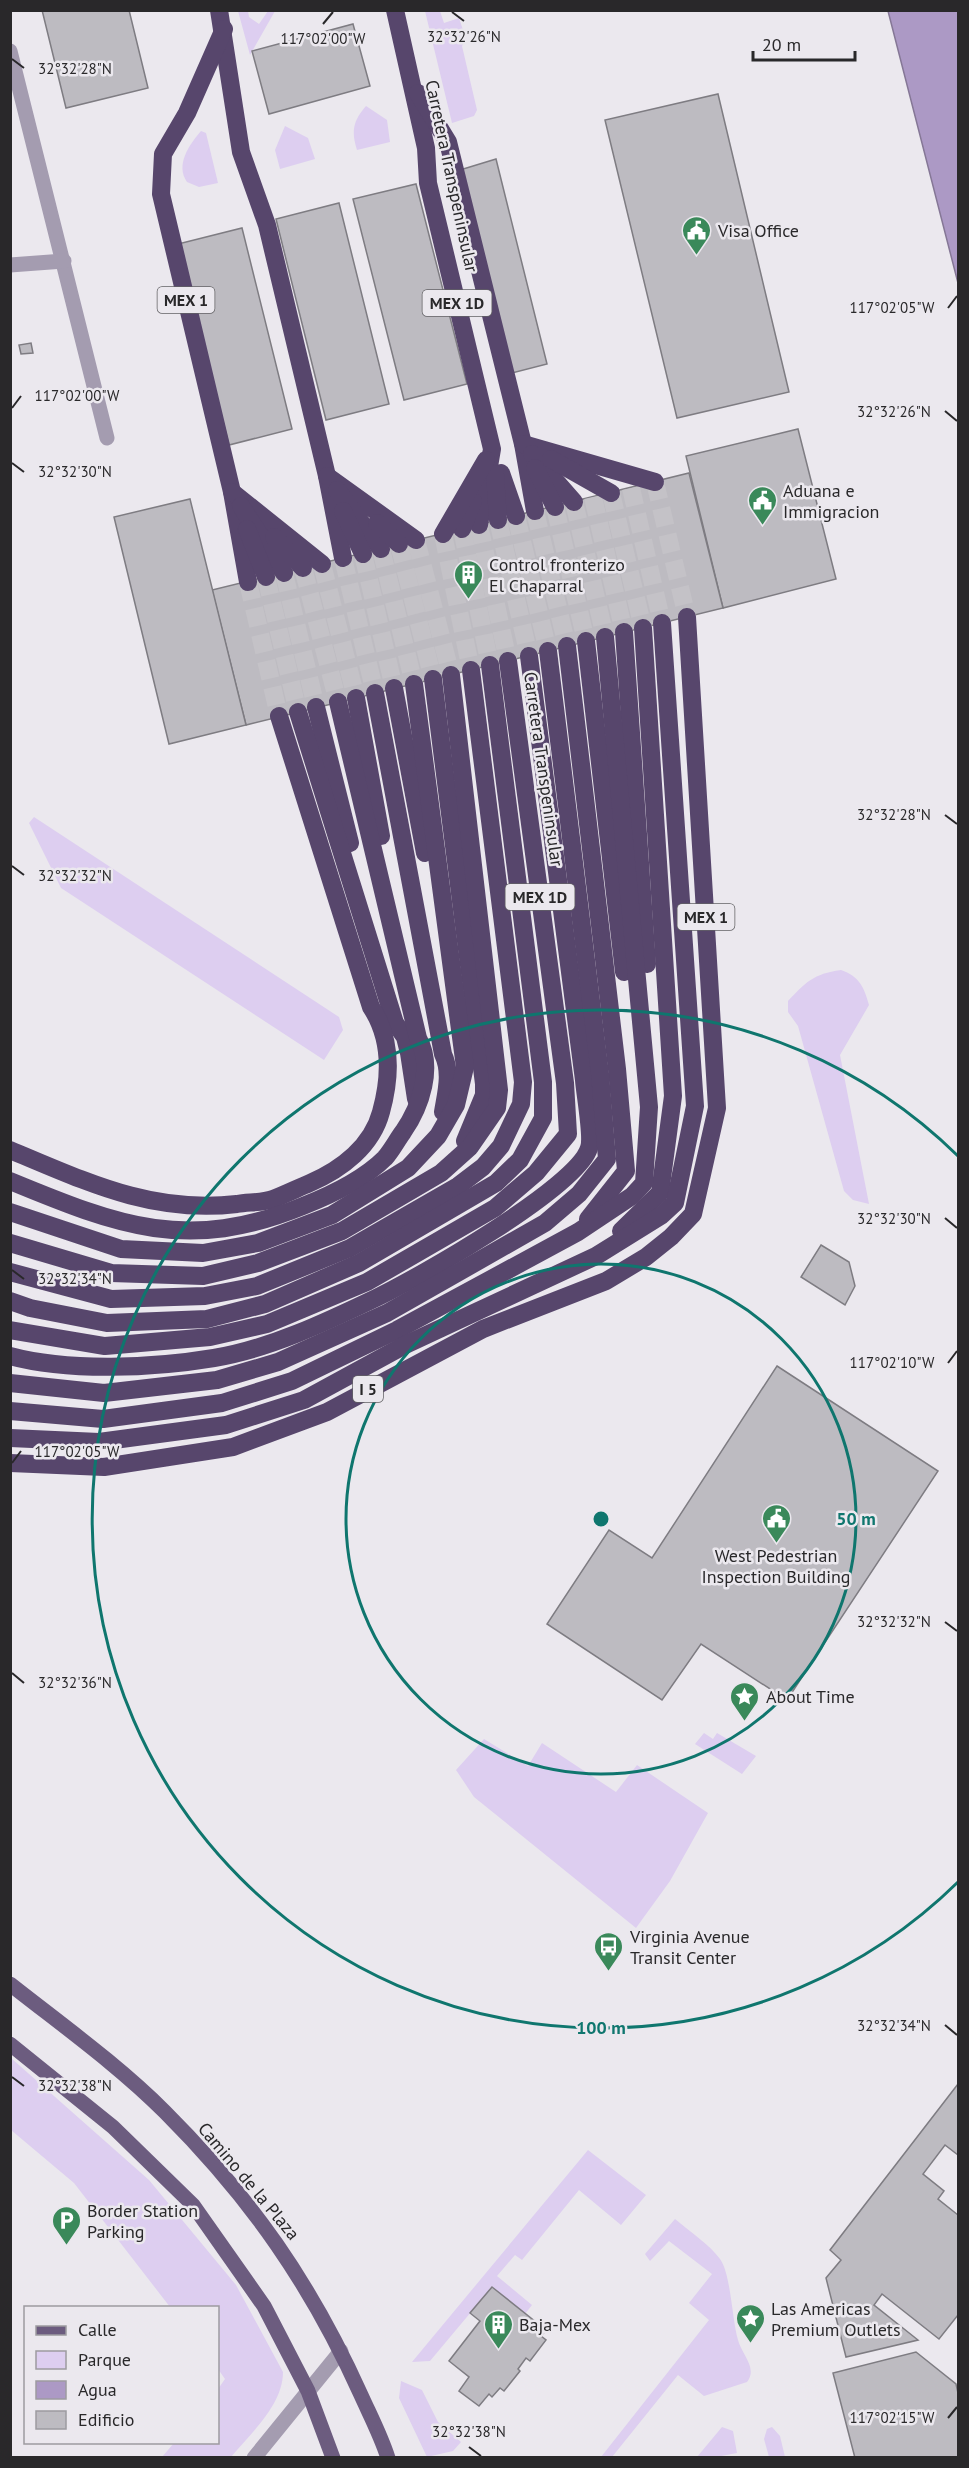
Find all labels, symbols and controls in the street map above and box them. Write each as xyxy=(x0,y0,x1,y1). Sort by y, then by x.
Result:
scale bar xyxy=(753,24,855,62)
text: 32°32'26"N xyxy=(427,27,501,46)
text: 117°02'00"W xyxy=(281,29,366,48)
text: 20 m xyxy=(762,33,801,56)
text: 32°32'28"N xyxy=(38,59,112,78)
street label: Carretera Transpeninsular xyxy=(420,78,484,274)
public building icon: Visa Office xyxy=(681,214,713,256)
place label: Visa Office xyxy=(717,219,799,242)
road number: MEX 1 xyxy=(158,287,214,313)
road number: MEX 1D xyxy=(422,290,492,316)
text: 117°02'05"W xyxy=(850,298,935,317)
text: 117°02'00"W xyxy=(35,386,120,405)
text: 32°32'26"N xyxy=(857,402,931,421)
text: 32°32'30"N xyxy=(38,462,112,481)
place label: Aduana e Immigracion xyxy=(783,479,879,523)
public building icon: Aduana e Immigracion xyxy=(746,484,778,526)
place label: Control fronterizo El Chaparral xyxy=(489,553,625,597)
building icon: Control fronterizo El Chaparral xyxy=(452,558,484,600)
street label: Carretera Transpeninsular xyxy=(519,670,569,868)
text: 32°32'28"N xyxy=(857,805,931,824)
text: 32°32'32"N xyxy=(38,866,112,885)
road number: MEX 1D xyxy=(506,884,574,910)
road number: MEX 1 xyxy=(678,904,734,930)
text: 32°32'30"N xyxy=(857,1209,931,1228)
text: 32°32'34"N xyxy=(38,1269,112,1288)
text: 117°02'10"W xyxy=(850,1353,935,1372)
road number: I 5 xyxy=(353,1376,383,1402)
text: 117°02'05"W xyxy=(35,1442,120,1461)
public building icon: West Pedestrian Inspection Building xyxy=(760,1502,792,1544)
text: 50 m xyxy=(836,1507,876,1530)
centre of rings xyxy=(591,1509,611,1529)
place label: West Pedestrian Inspection Building xyxy=(701,1544,851,1588)
text: 32°32'32"N xyxy=(857,1612,931,1631)
text: 32°32'36"N xyxy=(38,1673,112,1692)
place icon: About Time xyxy=(729,1680,761,1722)
place label: About Time xyxy=(766,1685,855,1708)
place label: Virginia Avenue Transit Center xyxy=(629,1925,750,1969)
bus stop icon: Virginia Avenue Transit Center xyxy=(593,1930,625,1972)
text: 100 m xyxy=(576,2016,626,2039)
text: 32°32'34"N xyxy=(857,2016,931,2035)
text: 32°32'38"N xyxy=(38,2076,112,2095)
street label: Camino de la Plaza xyxy=(193,2118,305,2244)
place label: Border Station Parking xyxy=(87,2199,198,2243)
parking icon: Border Station Parking xyxy=(50,2204,82,2246)
place label: Las Americas Premium Outlets xyxy=(771,2297,900,2341)
place icon: Las Americas Premium Outlets xyxy=(734,2302,766,2344)
legend xyxy=(24,2306,219,2444)
building icon: Baja-Mex xyxy=(482,2308,514,2350)
place label: Baja-Mex xyxy=(519,2313,591,2336)
text: Calle xyxy=(78,2318,117,2341)
text: Parque xyxy=(78,2348,131,2371)
text: Agua xyxy=(78,2378,117,2401)
text: Edificio xyxy=(78,2408,134,2431)
text: 117°02'15"W xyxy=(850,2408,935,2427)
text: 32°32'38"N xyxy=(432,2422,506,2441)

